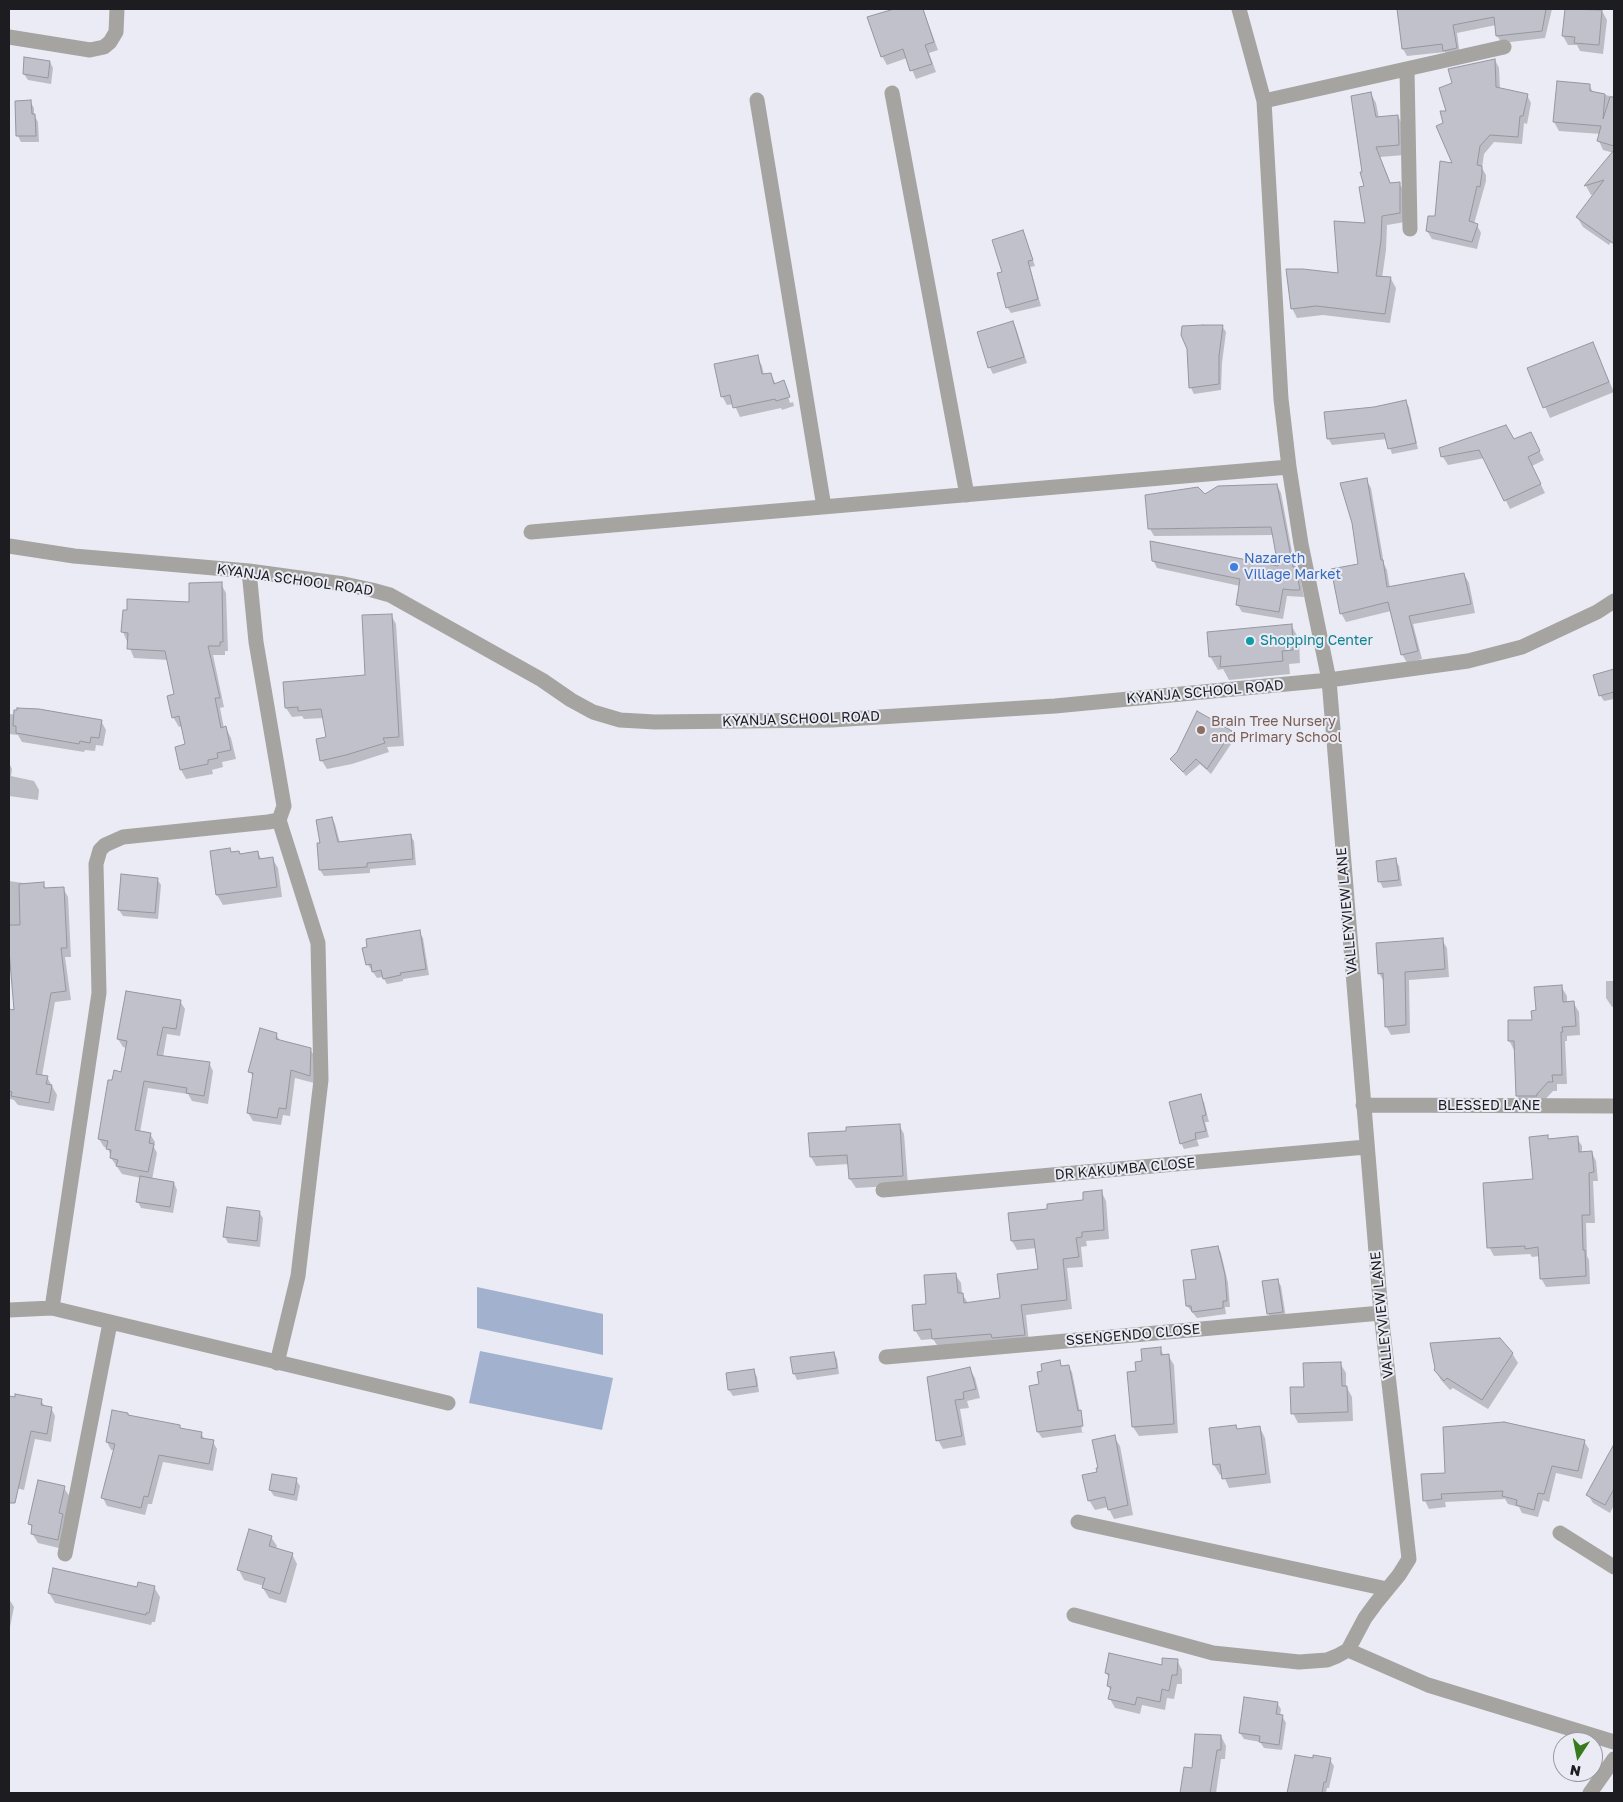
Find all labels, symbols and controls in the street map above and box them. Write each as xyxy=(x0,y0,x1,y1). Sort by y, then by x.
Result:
place label: Nazareth Village Market xyxy=(1244,551,1341,584)
street label: KYANJA SCHOOL ROAD xyxy=(216,561,374,599)
marker: Nazareth Village Market xyxy=(1228,561,1240,573)
place label: Shopping Center xyxy=(1260,633,1373,649)
marker: Shopping Center xyxy=(1244,635,1256,647)
street label: KYANJA SCHOOL ROAD xyxy=(1126,677,1284,707)
street label: KYANJA SCHOOL ROAD xyxy=(722,708,880,730)
place label: Brain Tree Nursery and Primary School xyxy=(1211,714,1342,746)
marker: Brain Tree Nursery and Primary School xyxy=(1195,724,1207,736)
street label: VALLEYVIEW LANE xyxy=(1333,847,1361,975)
street label: BLESSED LANE xyxy=(1438,1098,1540,1114)
street label: DR KAKUMBA CLOSE xyxy=(1054,1154,1196,1184)
street label: VALLEYVIEW LANE xyxy=(1367,1251,1397,1379)
street label: SSENGENDO CLOSE xyxy=(1065,1321,1201,1349)
north arrow xyxy=(1553,1732,1603,1782)
text: N xyxy=(1568,1762,1582,1781)

